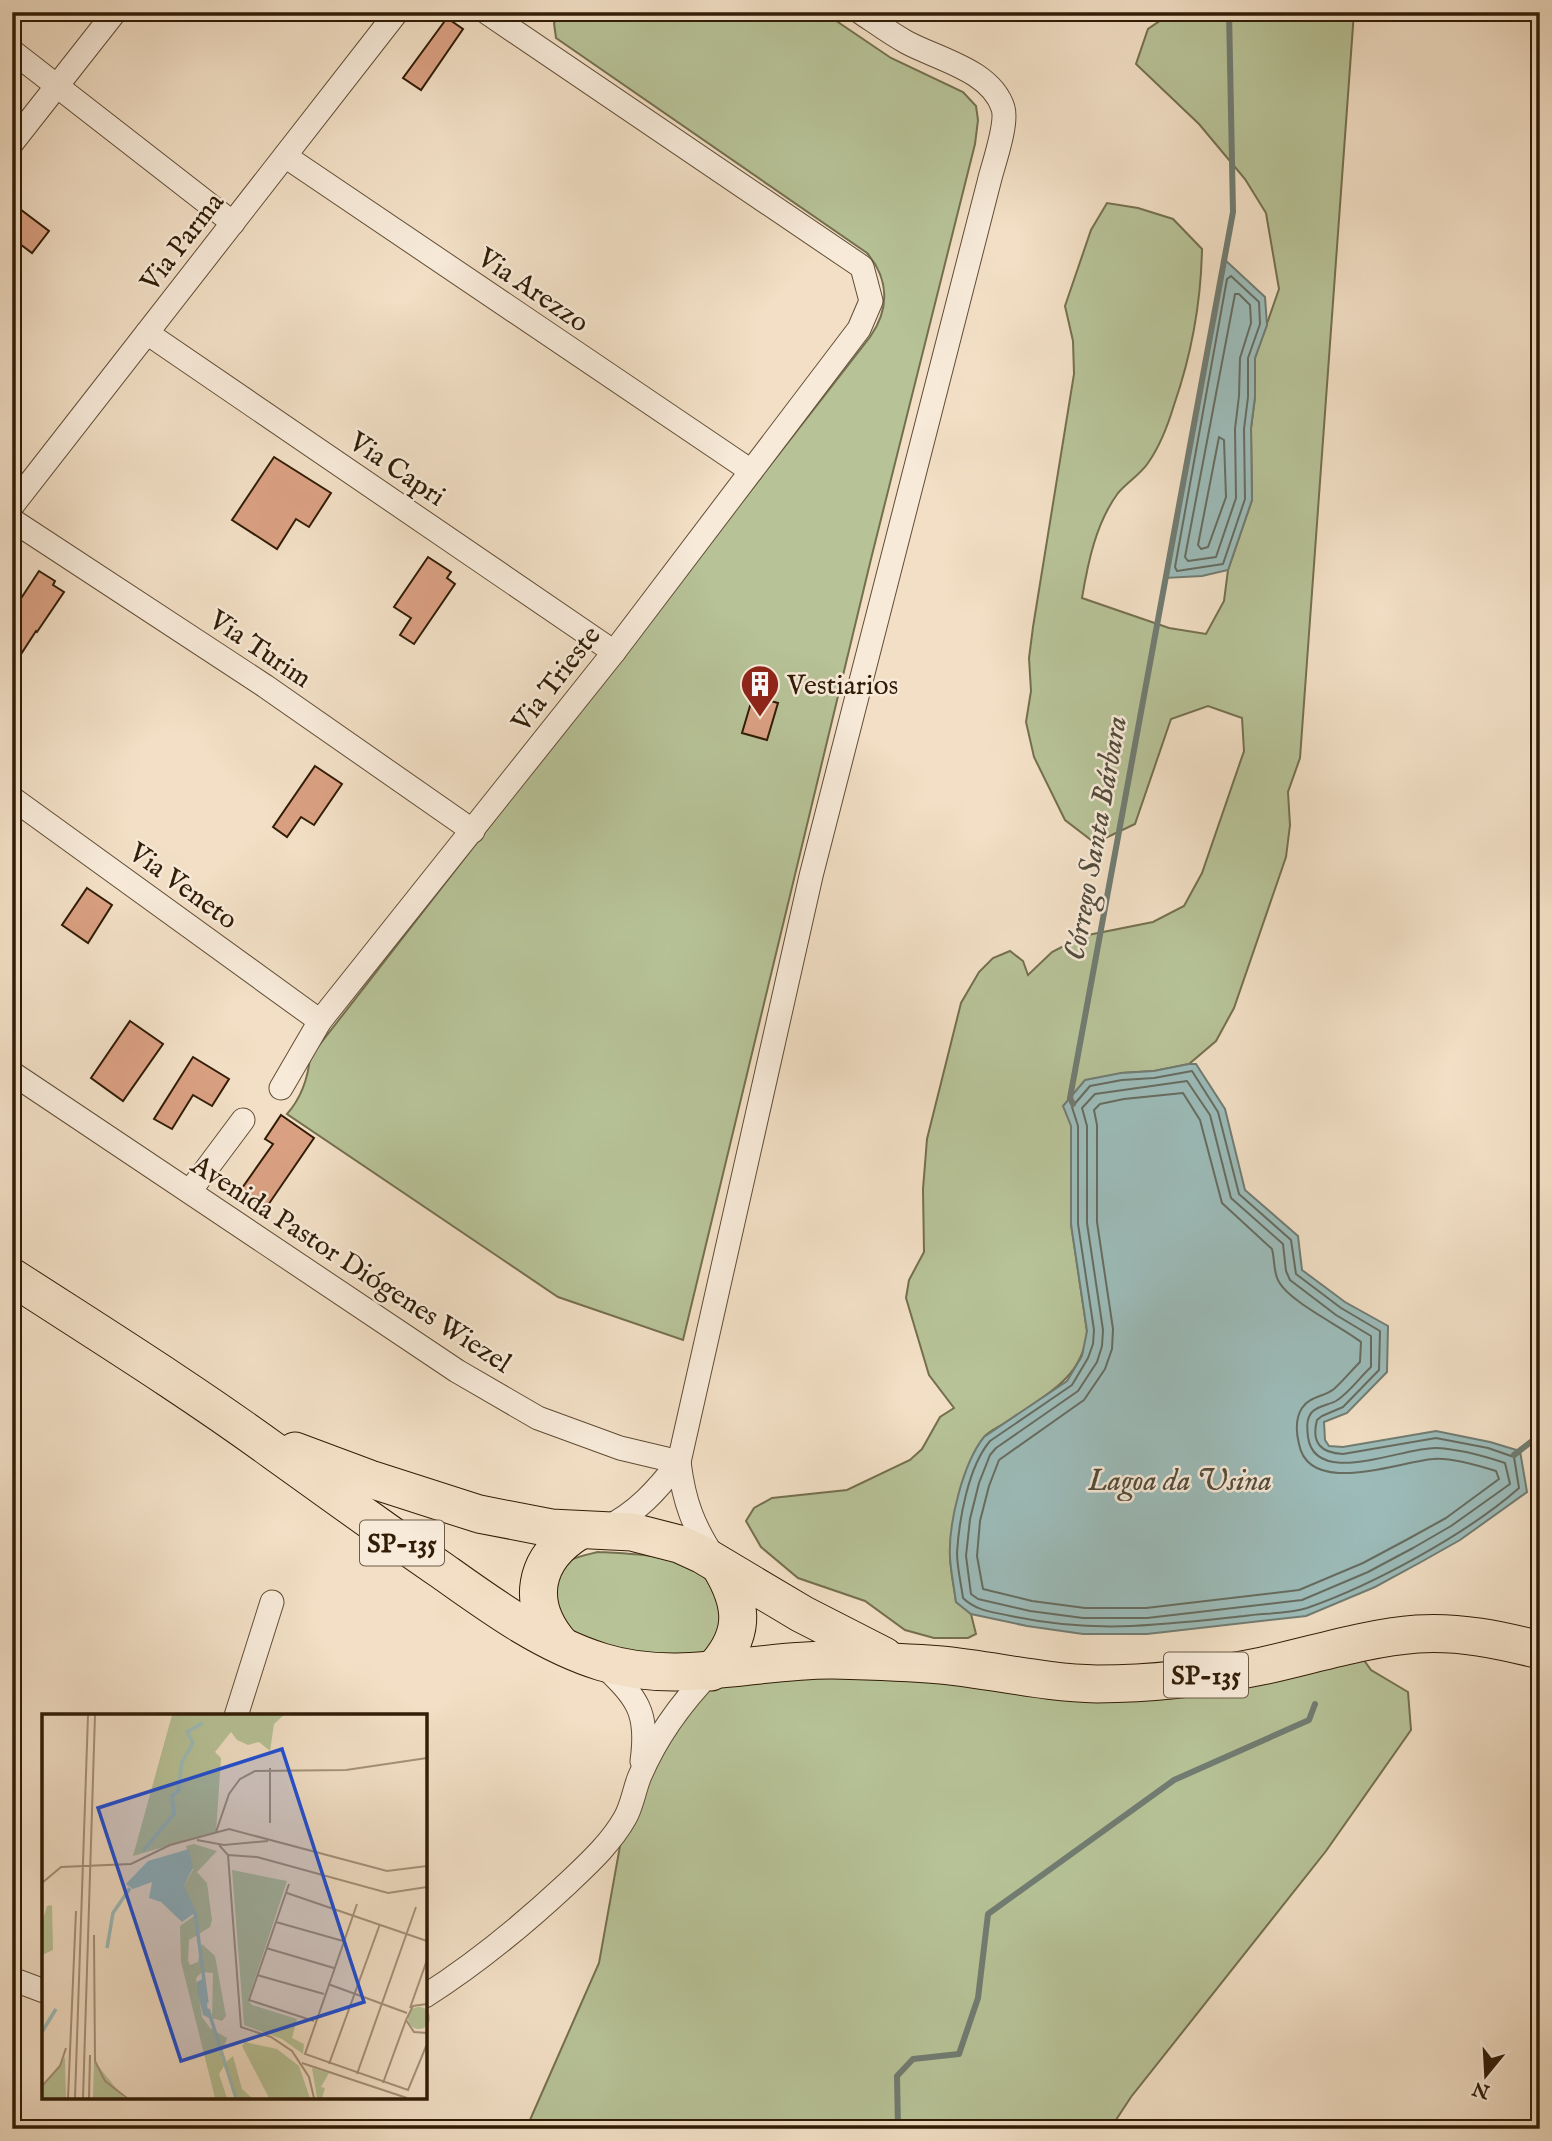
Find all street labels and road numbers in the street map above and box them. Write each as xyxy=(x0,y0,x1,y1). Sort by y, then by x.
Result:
street label: Via Parma xyxy=(133,185,233,300)
street label: Via Arezzo xyxy=(469,240,595,341)
street label: Via Capri xyxy=(341,425,452,515)
street label: Via Turim xyxy=(201,603,317,697)
street label: Via Trieste xyxy=(504,619,609,740)
street label: Via Veneto xyxy=(120,835,244,938)
street label: Avenida Pastor Diógenes Wiezel xyxy=(183,1148,518,1382)
road number: SP-135 xyxy=(360,1520,444,1566)
road number: SP-135 xyxy=(1164,1652,1248,1698)

